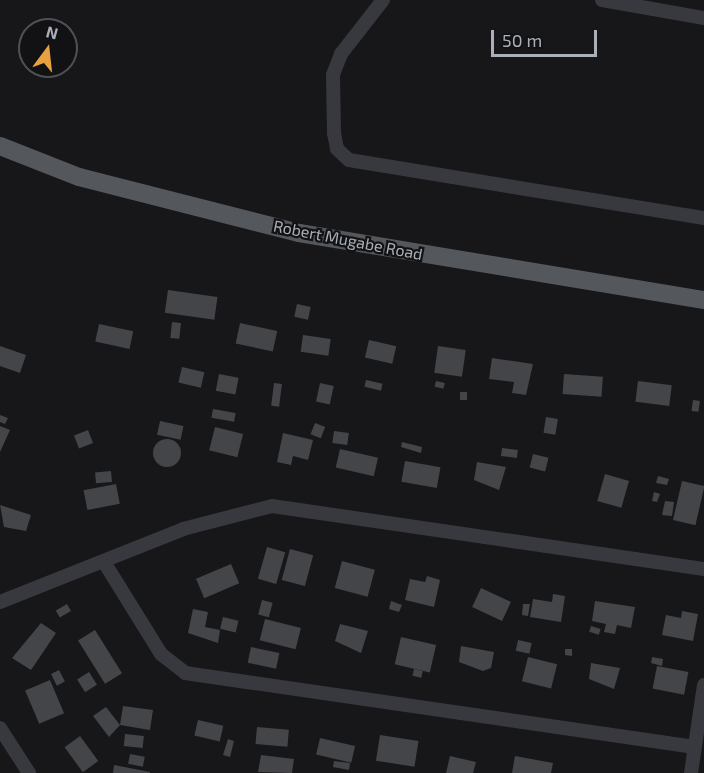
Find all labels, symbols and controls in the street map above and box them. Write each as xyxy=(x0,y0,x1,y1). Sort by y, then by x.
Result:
north arrow xyxy=(18,18,78,78)
scale bar xyxy=(494,18,600,56)
text: N xyxy=(44,21,60,43)
text: 50 m xyxy=(502,29,542,51)
street label: Robert Mugabe Road xyxy=(272,216,424,264)

